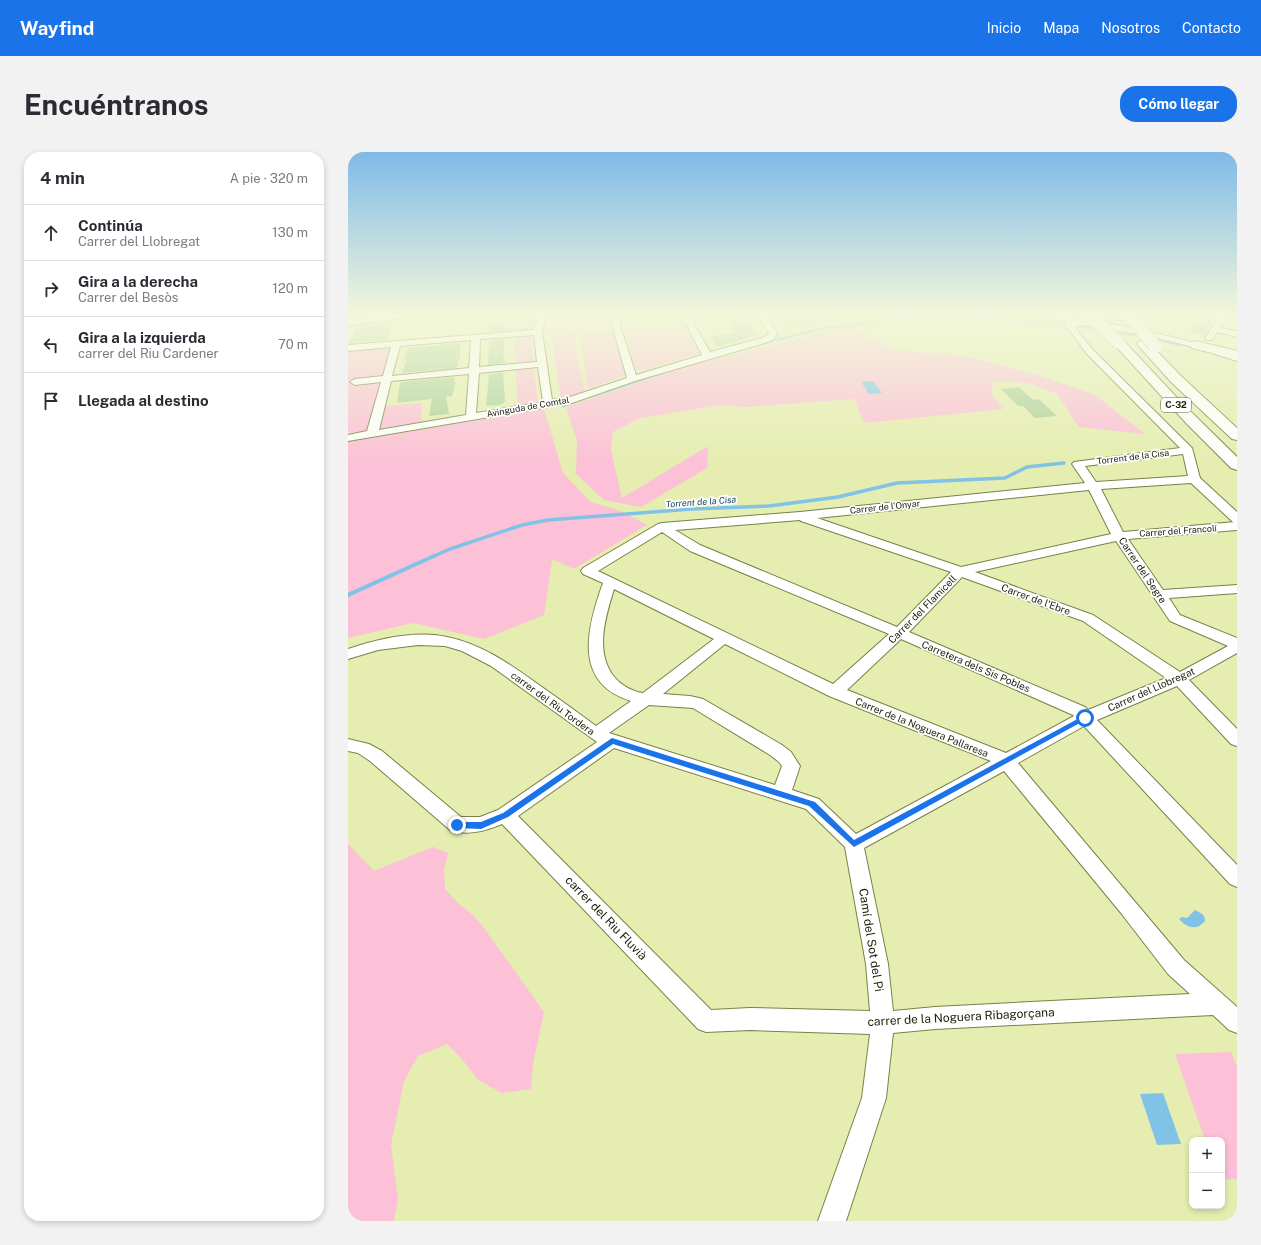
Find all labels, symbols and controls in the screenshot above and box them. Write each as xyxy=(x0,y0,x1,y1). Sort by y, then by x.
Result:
text: Wayfind xyxy=(20,17,94,39)
text: Inicio xyxy=(987,20,1021,36)
text: Mapa xyxy=(1043,20,1079,36)
text: Nosotros xyxy=(1101,20,1160,36)
text: Contacto xyxy=(1182,20,1241,36)
button: Cómo llegar xyxy=(1120,86,1237,122)
text: Encuéntranos xyxy=(24,88,209,121)
text: 4 min xyxy=(40,168,85,188)
text: A pie · 320 m xyxy=(230,171,308,186)
text: Continúa xyxy=(78,217,143,234)
icon: ahead xyxy=(40,222,62,244)
text: 130 m xyxy=(272,225,308,240)
text: Carrer del Llobregat xyxy=(78,234,200,249)
text: Gira a la derecha xyxy=(78,273,198,290)
icon: right xyxy=(40,278,62,300)
text: 120 m xyxy=(273,281,308,296)
text: Carrer del Besòs xyxy=(78,290,178,305)
text: Gira a la izquierda xyxy=(78,329,206,346)
icon: left xyxy=(40,334,62,356)
text: 70 m xyxy=(278,337,308,352)
text: carrer del Riu Cardener xyxy=(78,346,219,361)
icon: arrive xyxy=(40,390,62,412)
text: Llegada al destino xyxy=(78,392,209,409)
street label: Avinguda de Comtal xyxy=(486,394,570,419)
road number: C-32 xyxy=(1161,398,1191,412)
street label: Torrent de la Cisa xyxy=(1096,447,1170,466)
water label: Torrent de la Cisa xyxy=(665,494,737,509)
street label: Carrer de l'Onyar xyxy=(849,497,921,516)
street label: Carrer del Francolí xyxy=(1139,522,1218,539)
street label: Carrer del Segre xyxy=(1116,535,1170,606)
street label: Carrer del Flamicell xyxy=(885,572,959,646)
street label: Carrer de l'Ebre xyxy=(1000,581,1072,617)
street label: Carretera dels Sis Pobles xyxy=(920,638,1032,694)
street label: Carrer del Llobregat xyxy=(1106,664,1196,714)
street label: carrer del Riu Tordera xyxy=(509,669,597,737)
street label: Carrer de la Noguera Pallaresa xyxy=(854,695,990,759)
route start xyxy=(1076,709,1094,727)
route end xyxy=(448,816,466,834)
street label: carrer del Riu Fluvià xyxy=(562,873,650,963)
street label: Camí del Sot del Pi xyxy=(856,887,886,993)
street label: carrer de la Noguera Ribagorçana xyxy=(867,1005,1055,1029)
map controls xyxy=(1189,1137,1225,1209)
button: + xyxy=(1189,1137,1225,1173)
button: − xyxy=(1189,1173,1225,1209)

